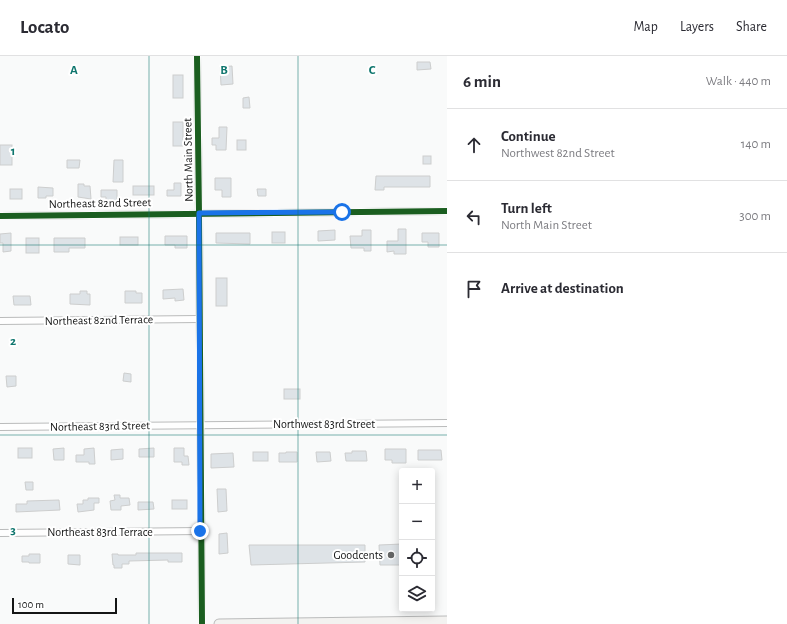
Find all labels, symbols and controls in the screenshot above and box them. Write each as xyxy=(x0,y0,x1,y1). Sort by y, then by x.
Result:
text: Locato xyxy=(20,18,69,37)
text: Map xyxy=(633,20,658,34)
text: Layers xyxy=(680,20,714,34)
text: Share xyxy=(736,20,767,34)
text: A xyxy=(70,64,78,77)
text: B xyxy=(220,64,228,77)
text: C xyxy=(369,64,376,77)
text: 6 min xyxy=(463,73,501,90)
text: Walk · 440 m xyxy=(706,75,771,88)
street label: North Main Street xyxy=(181,118,195,202)
text: Continue xyxy=(501,129,556,144)
icon: ahead xyxy=(463,134,485,156)
text: 140 m xyxy=(741,138,771,151)
text: 1 xyxy=(11,145,15,158)
text: Northwest 82nd Street xyxy=(501,147,615,160)
street label: Northeast 82nd Street xyxy=(49,196,152,210)
text: Turn left xyxy=(501,201,552,216)
route start xyxy=(333,203,351,221)
icon: left xyxy=(463,206,485,228)
text: 300 m xyxy=(739,210,771,223)
text: North Main Street xyxy=(501,219,592,232)
icon: arrive xyxy=(463,278,485,300)
text: Arrive at destination xyxy=(501,281,624,296)
street label: Northeast 82nd Terrace xyxy=(45,313,153,327)
text: 2 xyxy=(10,335,16,348)
street label: Northwest 83rd Street xyxy=(273,418,375,430)
street label: Northeast 83rd Street xyxy=(50,419,150,433)
map controls xyxy=(399,468,435,612)
button: + xyxy=(399,468,435,504)
button: − xyxy=(399,504,435,540)
route end xyxy=(191,522,209,540)
text: 3 xyxy=(10,524,16,537)
street label: Northeast 83rd Terrace xyxy=(47,526,153,538)
button: locate xyxy=(399,540,435,576)
place label: Goodcents xyxy=(333,549,383,561)
marker: Goodcents xyxy=(386,550,396,560)
button: layers xyxy=(399,576,435,612)
scale bar xyxy=(12,596,117,615)
text: 100 m xyxy=(18,599,44,610)

